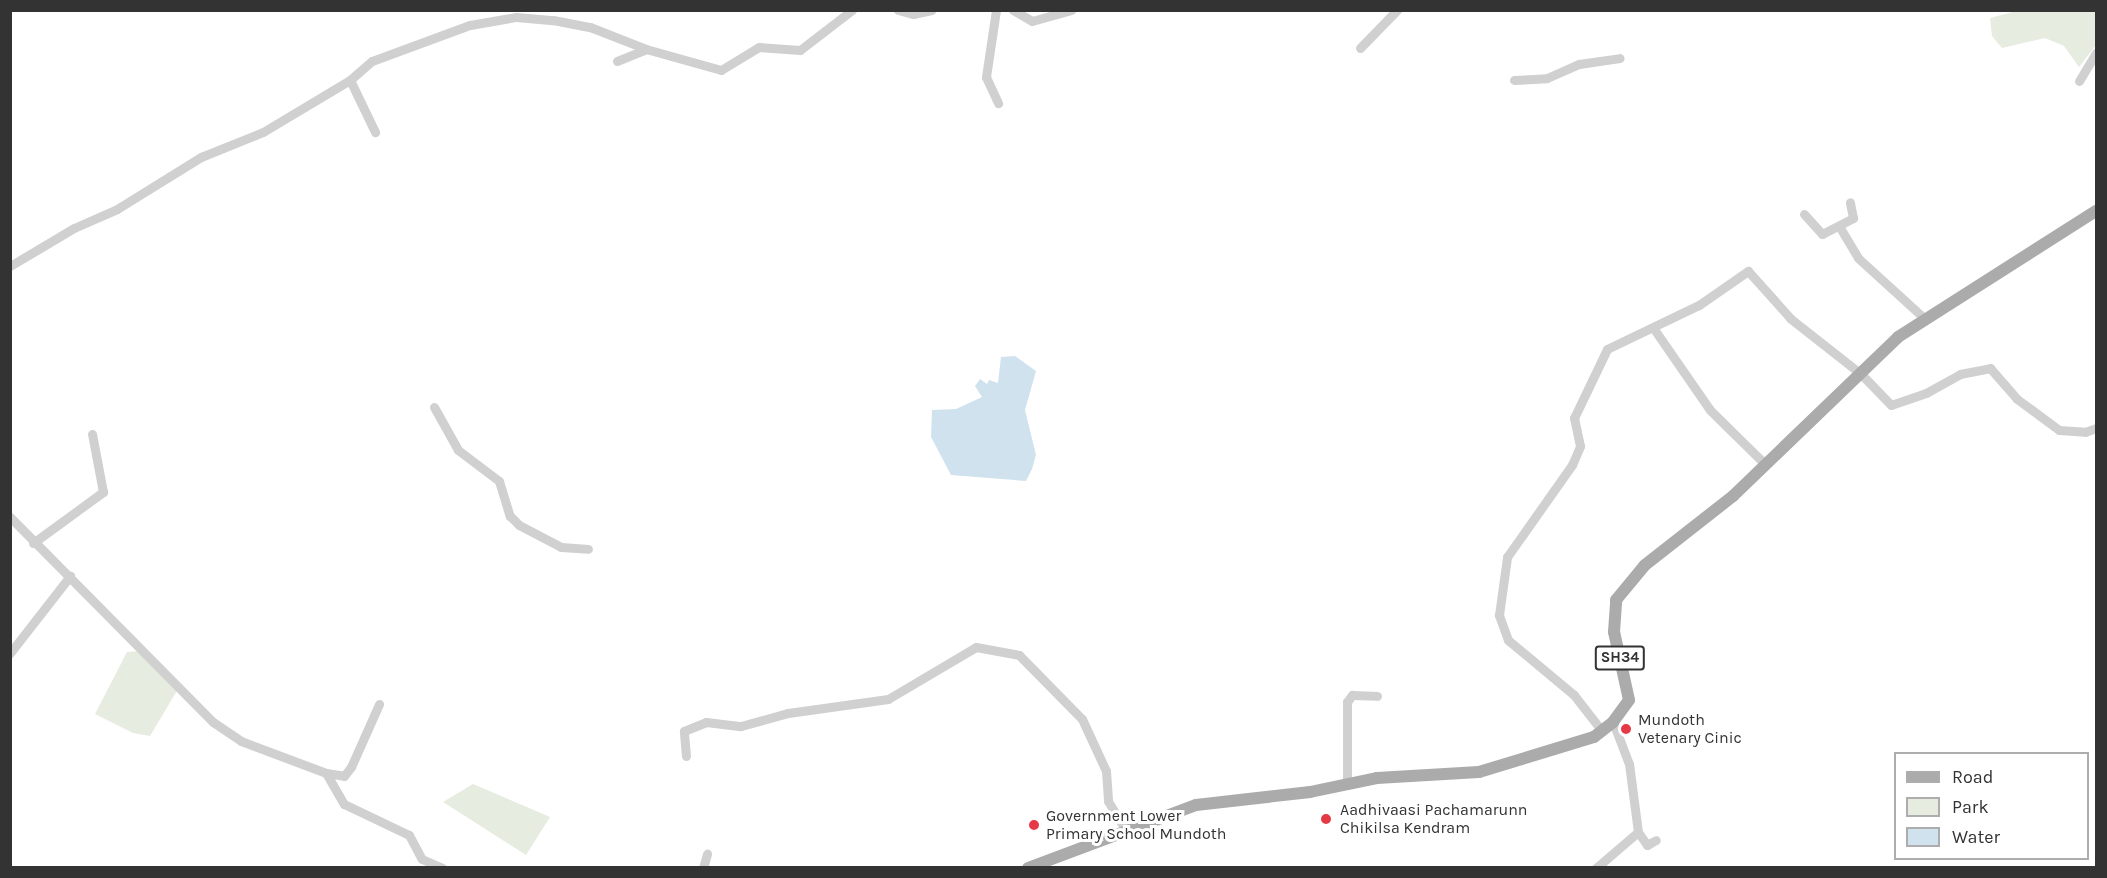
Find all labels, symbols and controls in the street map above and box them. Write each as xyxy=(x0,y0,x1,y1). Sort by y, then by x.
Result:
road number: SH34 xyxy=(1594,646,1646,670)
place label: Mundoth Vetenary Cinic xyxy=(1638,710,1742,748)
marker: Mundoth Vetenary Cinic xyxy=(1619,722,1633,736)
legend xyxy=(1894,752,2089,860)
text: Road xyxy=(1952,766,1993,788)
text: Park xyxy=(1952,796,1989,818)
place label: Aadhivaasi Pachamarunn Chikilsa Kendram xyxy=(1340,800,1527,838)
place label: Government Lower Primary School Mundoth xyxy=(1046,806,1226,844)
marker: Aadhivaasi Pachamarunn Chikilsa Kendram xyxy=(1317,810,1335,828)
marker: Government Lower Primary School Mundoth xyxy=(1027,818,1041,832)
text: Water xyxy=(1952,826,2000,848)

